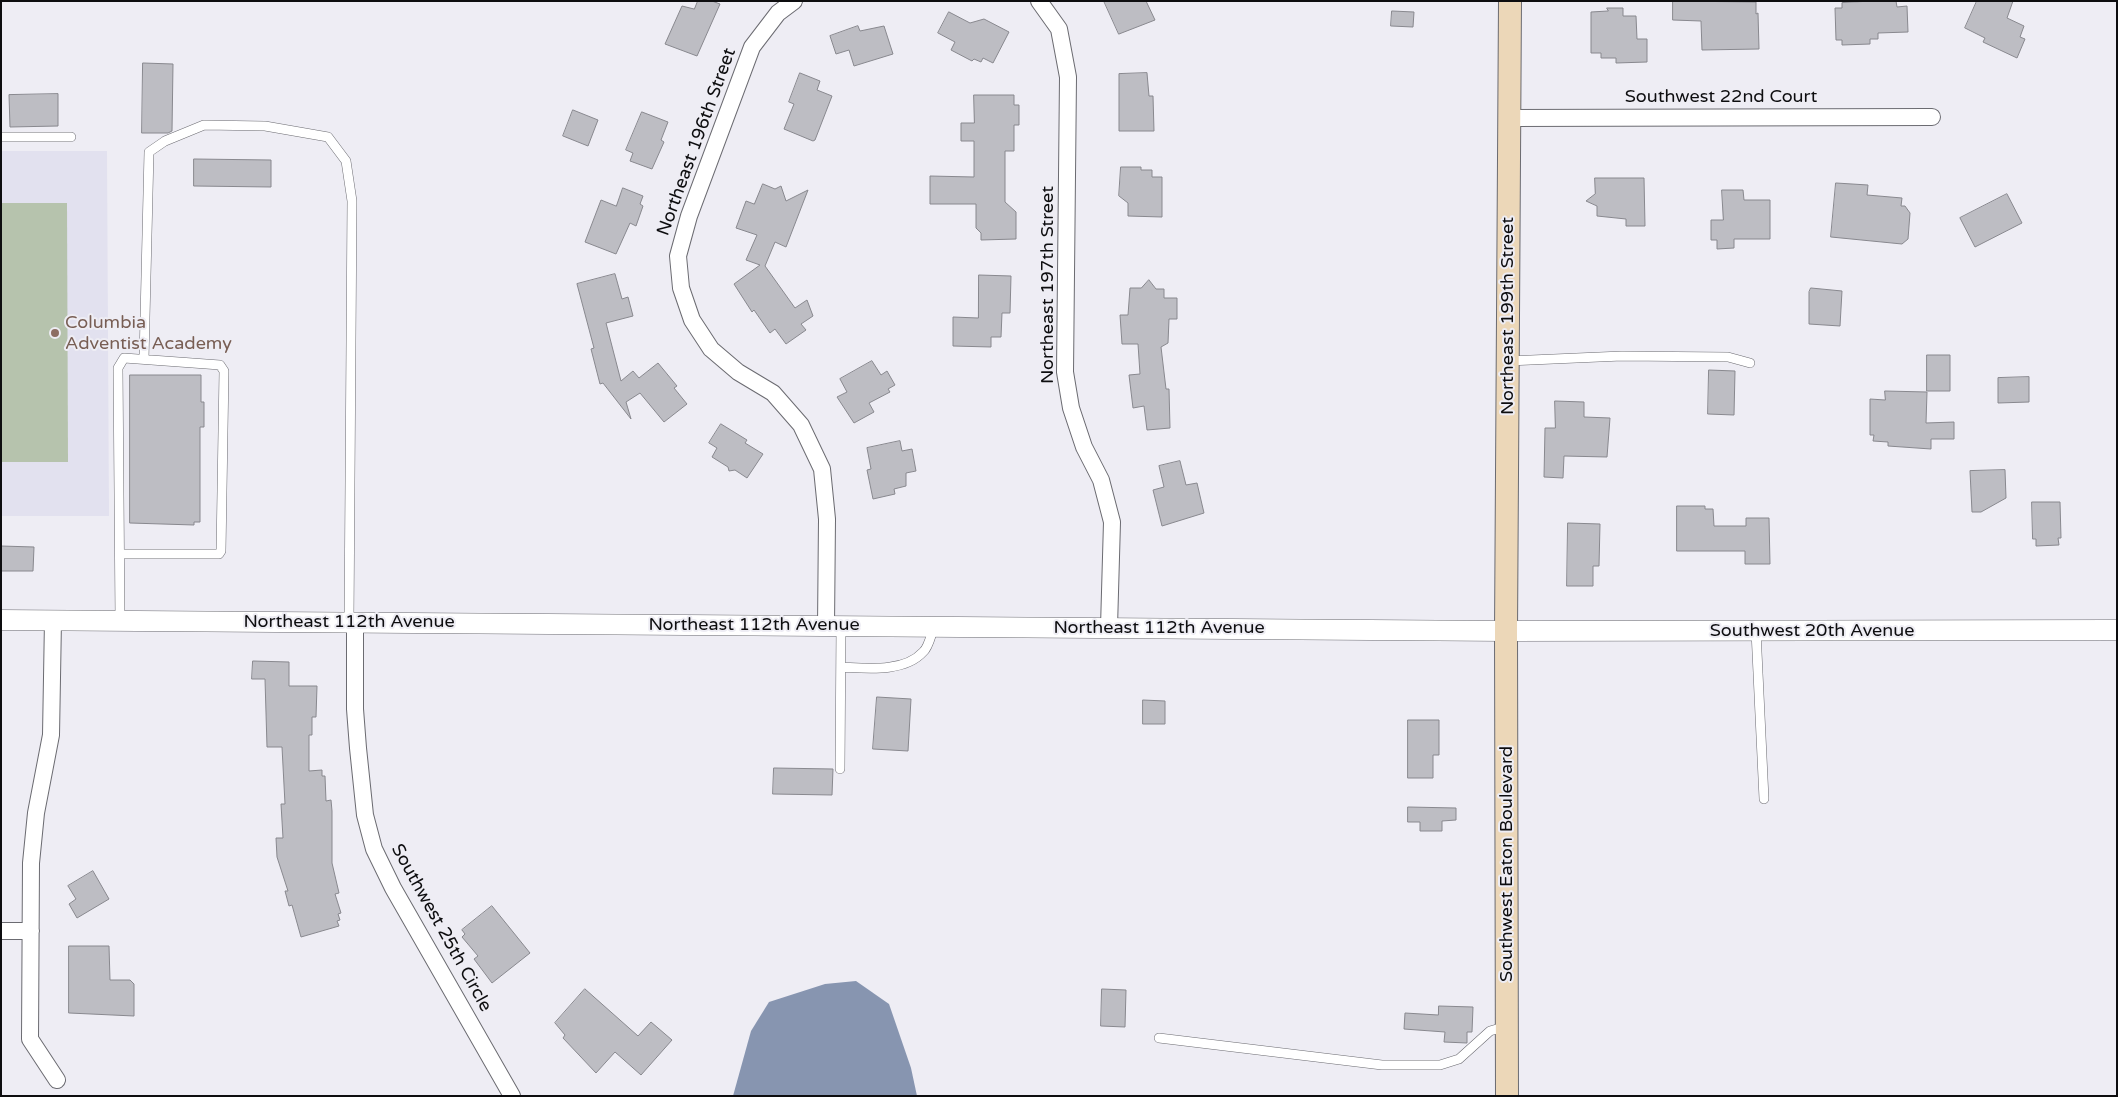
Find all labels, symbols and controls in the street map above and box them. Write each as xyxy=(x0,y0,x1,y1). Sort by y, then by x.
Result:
street label: Northeast 196th Street xyxy=(653,45,741,239)
street label: Southwest 22nd Court xyxy=(1625,86,1817,108)
street label: Northeast 197th Street xyxy=(1037,186,1059,384)
street label: Northeast 199th Street xyxy=(1497,217,1519,415)
place label: Columbia Adventist Academy xyxy=(65,312,232,354)
marker: Columbia Adventist Academy xyxy=(49,327,61,339)
street label: Northeast 112th Avenue xyxy=(243,611,455,633)
street label: Northeast 112th Avenue xyxy=(648,614,860,636)
street label: Northeast 112th Avenue xyxy=(1053,617,1265,639)
street label: Southwest 20th Avenue xyxy=(1710,620,1914,642)
street label: Southwest Eaton Boulevard xyxy=(1496,746,1518,982)
street label: Southwest 25th Circle xyxy=(386,840,496,1016)

